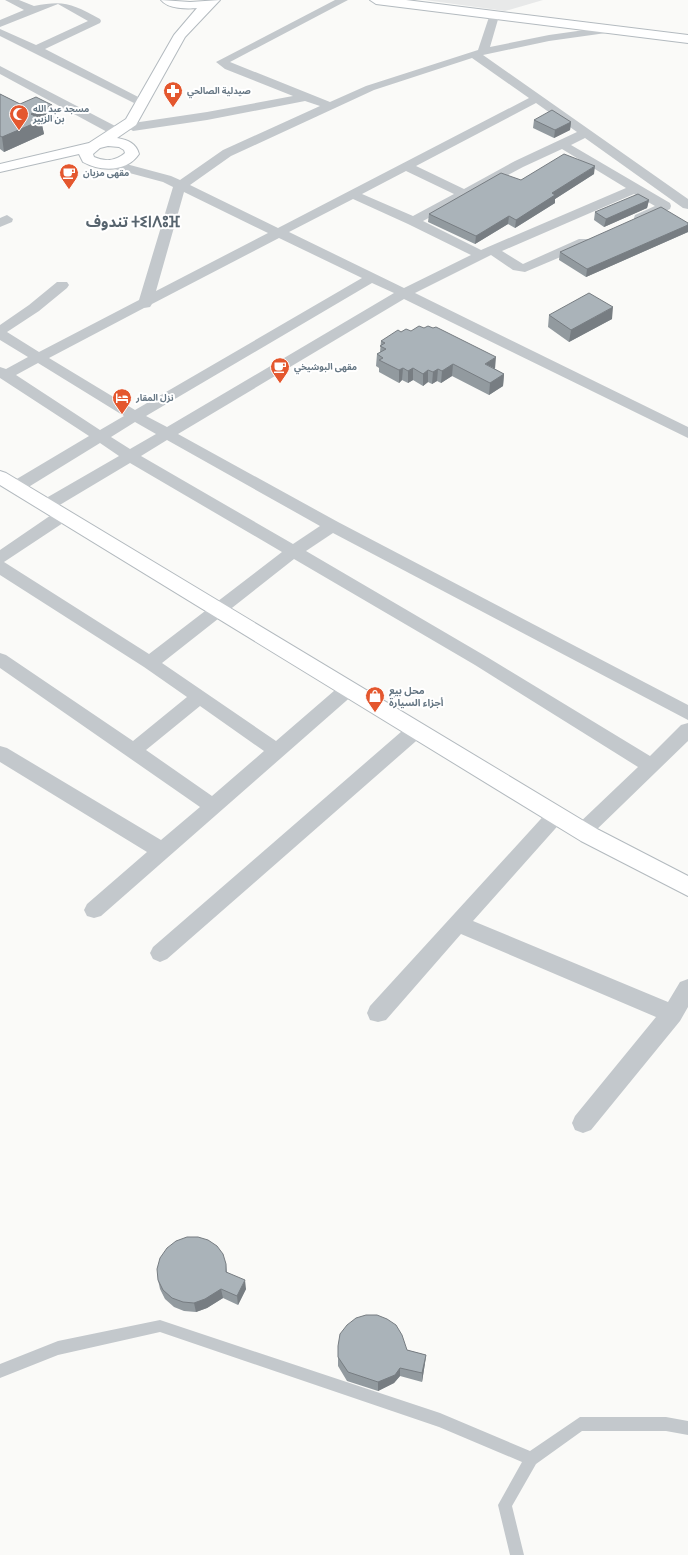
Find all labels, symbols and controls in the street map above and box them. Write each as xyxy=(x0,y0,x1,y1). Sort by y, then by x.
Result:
pharmacy icon: صيدلية الصالحي xyxy=(162,80,184,108)
place label: صيدلية الصالحي xyxy=(187,85,251,99)
mosque icon: مسجد عبد الله بن الزبير xyxy=(8,103,30,131)
place label: مسجد عبد الله بن الزبير xyxy=(32,103,89,125)
cafe icon: مقهى مزيان xyxy=(58,162,80,190)
place label: مقهى مزيان xyxy=(83,167,129,179)
district label: تندوف ⵜⵉⵏⴷⵓⴼ xyxy=(86,213,181,231)
cafe icon: مقهى البوشيخي xyxy=(269,356,291,384)
place label: مقهى البوشيخي xyxy=(294,361,357,375)
hotel icon: نزل المقار xyxy=(111,387,133,415)
place label: نزل المقار xyxy=(135,392,174,404)
place label: محل بيع أجزاء السيارة xyxy=(389,684,444,709)
shop icon: محل بيع أجزاء السيارة xyxy=(364,685,386,713)

